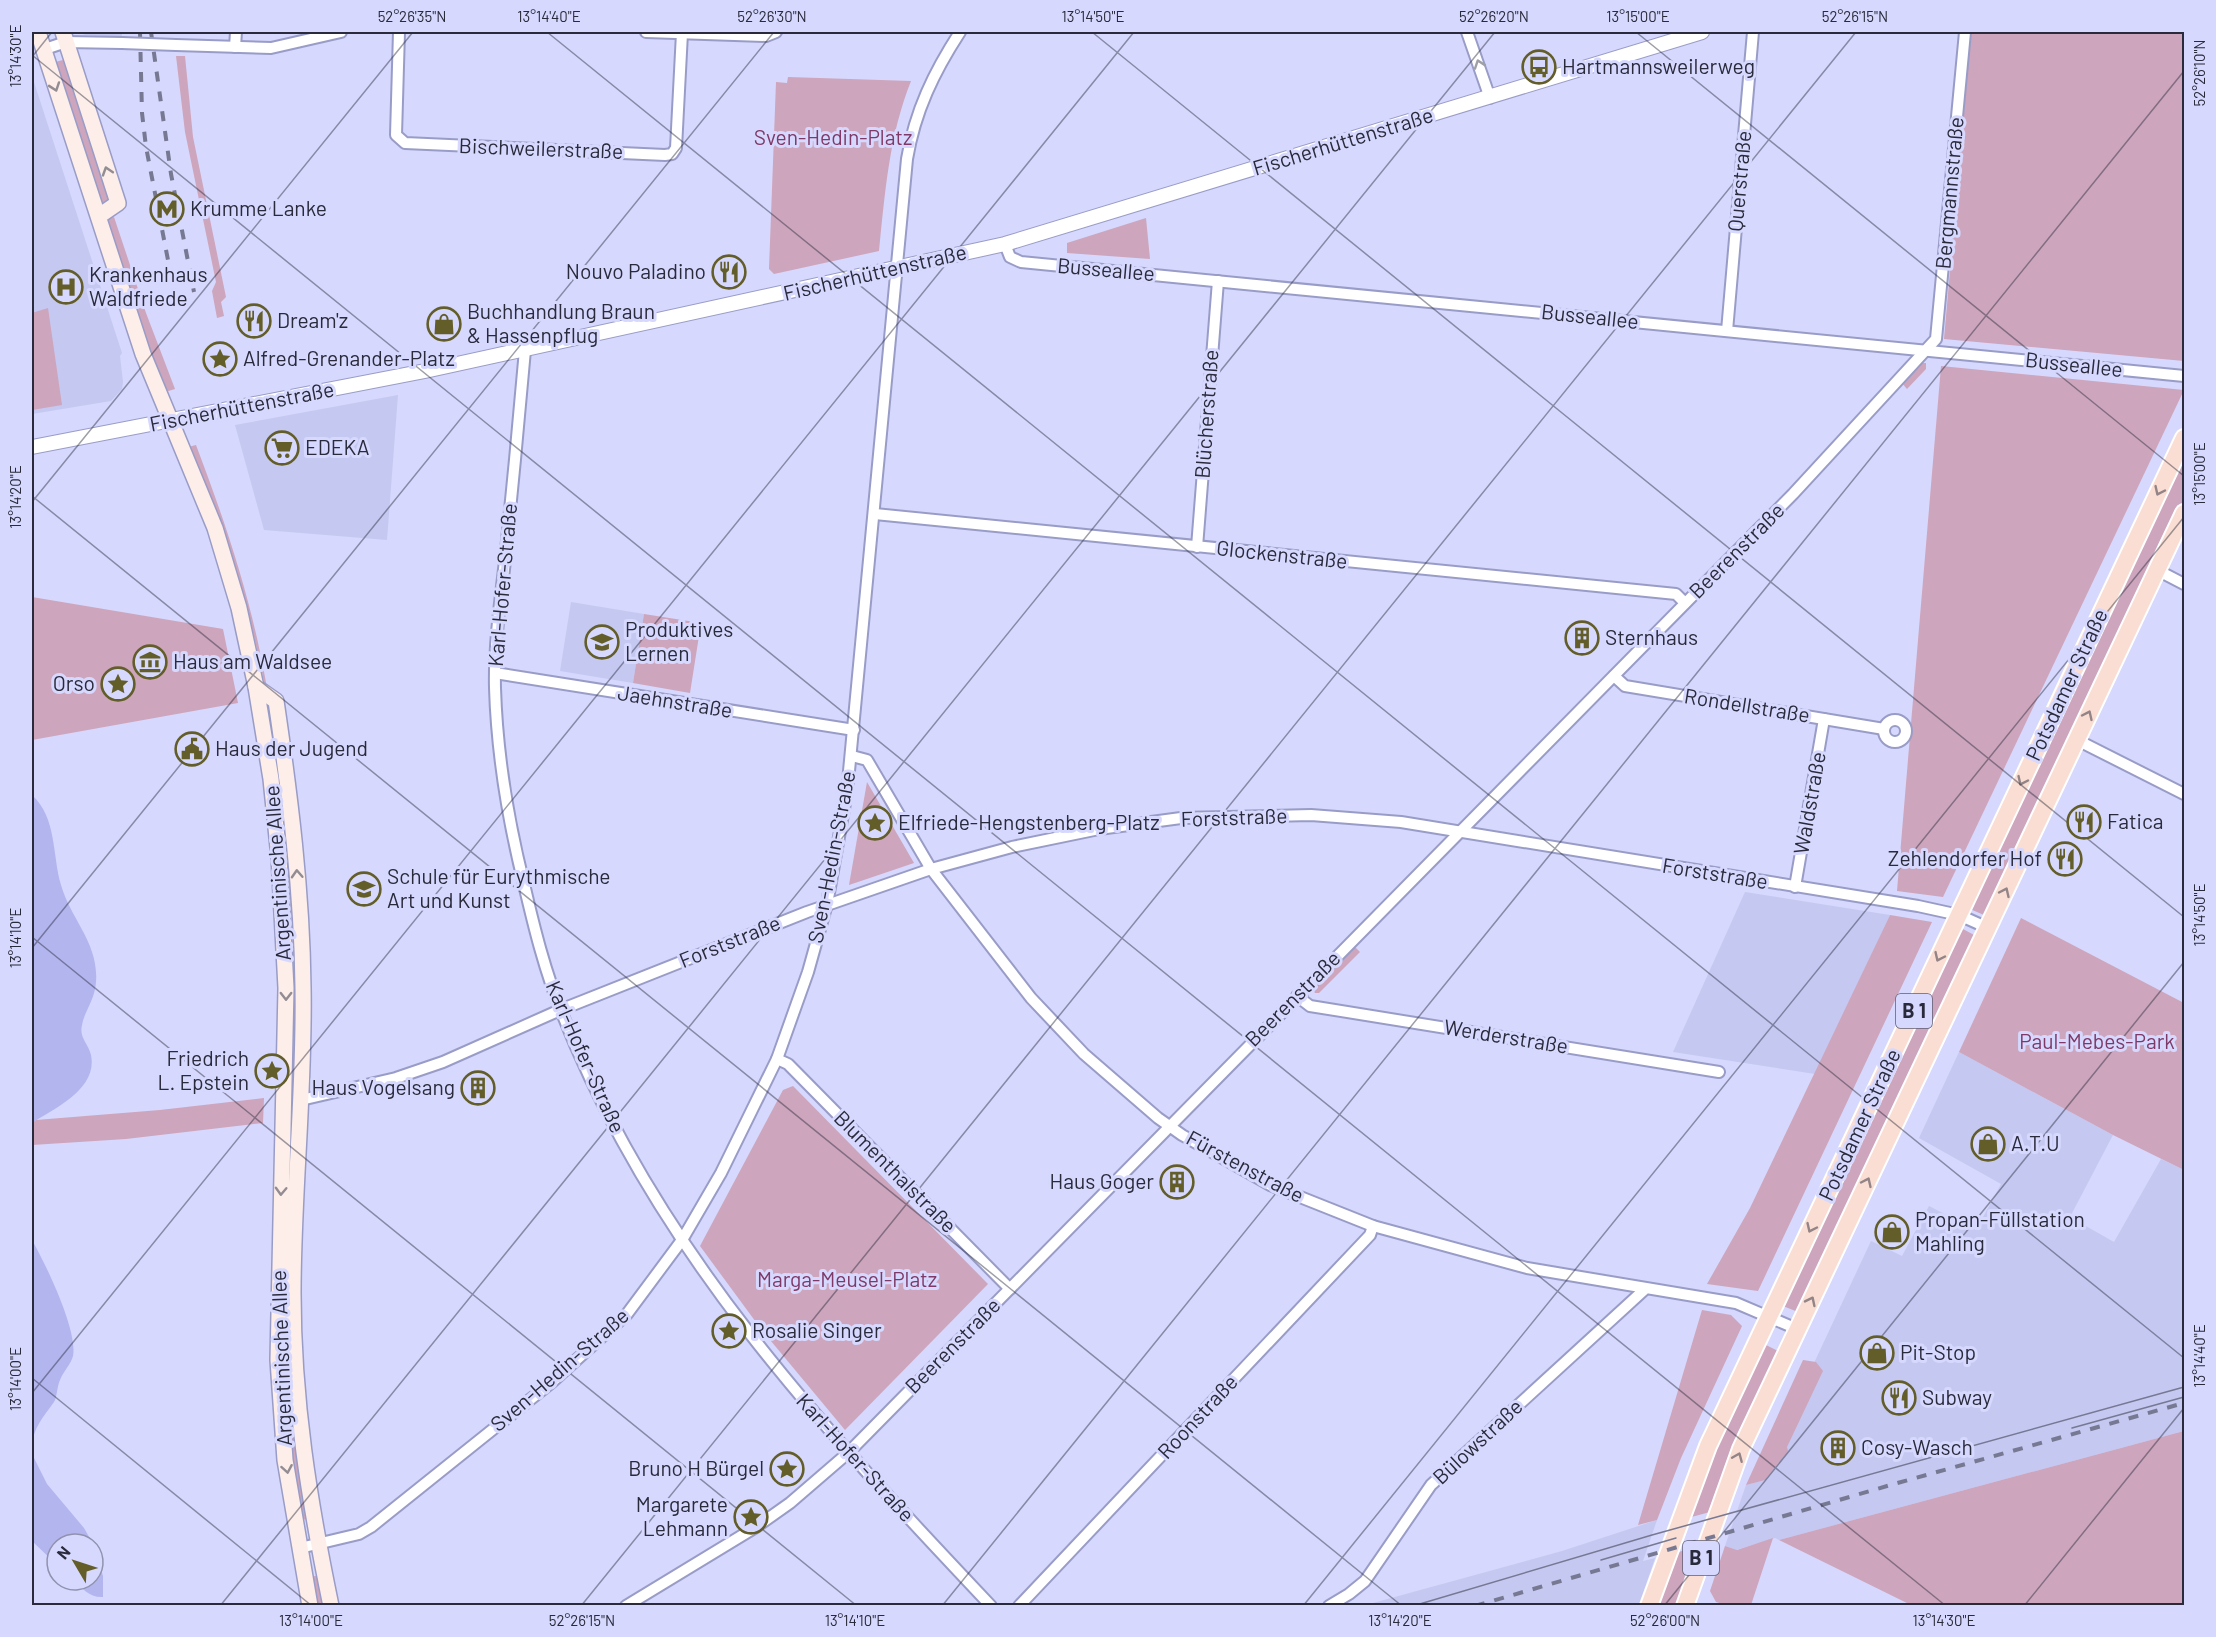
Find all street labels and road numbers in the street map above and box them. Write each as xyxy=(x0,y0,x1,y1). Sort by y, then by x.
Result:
street label: Fischerhüttenstraße xyxy=(1249,101,1436,180)
street label: Bergmannstraße xyxy=(1929,116,1968,270)
street label: Querstraße xyxy=(1722,129,1755,232)
street label: Bischweilerstraße xyxy=(458,132,624,163)
street label: Fischerhüttenstraße xyxy=(781,238,969,305)
street label: Busseallee xyxy=(1056,252,1156,285)
street label: Busseallee xyxy=(1540,298,1640,333)
street label: Busseallee xyxy=(2024,346,2124,381)
street label: Blücherstraße xyxy=(1189,349,1222,479)
street label: Fischerhüttenstraße xyxy=(147,375,336,436)
street label: Beerenstraße xyxy=(1683,497,1789,603)
street label: Karl-Hofer-Straße xyxy=(482,502,521,668)
street label: Glockenstraße xyxy=(1215,534,1349,573)
street label: Potsdamer Straße xyxy=(2020,604,2112,764)
street label: Jaehnstraße xyxy=(616,679,734,722)
street label: Rondellstraße xyxy=(1683,682,1812,727)
street label: Waldstraße xyxy=(1787,750,1830,856)
street label: Sven-Hedin-Straße xyxy=(802,769,859,945)
street label: Argentinische Allee xyxy=(258,784,295,962)
street label: Forststraße xyxy=(1180,802,1288,831)
street label: Forststraße xyxy=(1661,852,1770,893)
street label: Forststraße xyxy=(675,909,784,972)
street label: Beerenstraße xyxy=(1239,945,1345,1051)
street label: Karl-Hofer-Straße xyxy=(542,976,631,1136)
road number: B 1 xyxy=(1896,994,1932,1028)
street label: Werderstraße xyxy=(1442,1013,1570,1058)
street label: Potsdamer Straße xyxy=(1813,1044,1905,1204)
street label: Blumenthalstraße xyxy=(830,1105,962,1237)
street label: Fürstenstraße xyxy=(1183,1124,1309,1207)
street label: Argentinische Allee xyxy=(265,1270,296,1446)
street label: Beerenstraße xyxy=(899,1292,1005,1398)
street label: Sven-Hedin-Straße xyxy=(485,1302,633,1436)
street label: Roonstraße xyxy=(1152,1369,1242,1463)
street label: Karl-Hofer-Straße xyxy=(792,1388,920,1526)
street label: Bülowstraße xyxy=(1427,1393,1527,1489)
road number: B 1 xyxy=(1683,1541,1719,1575)

